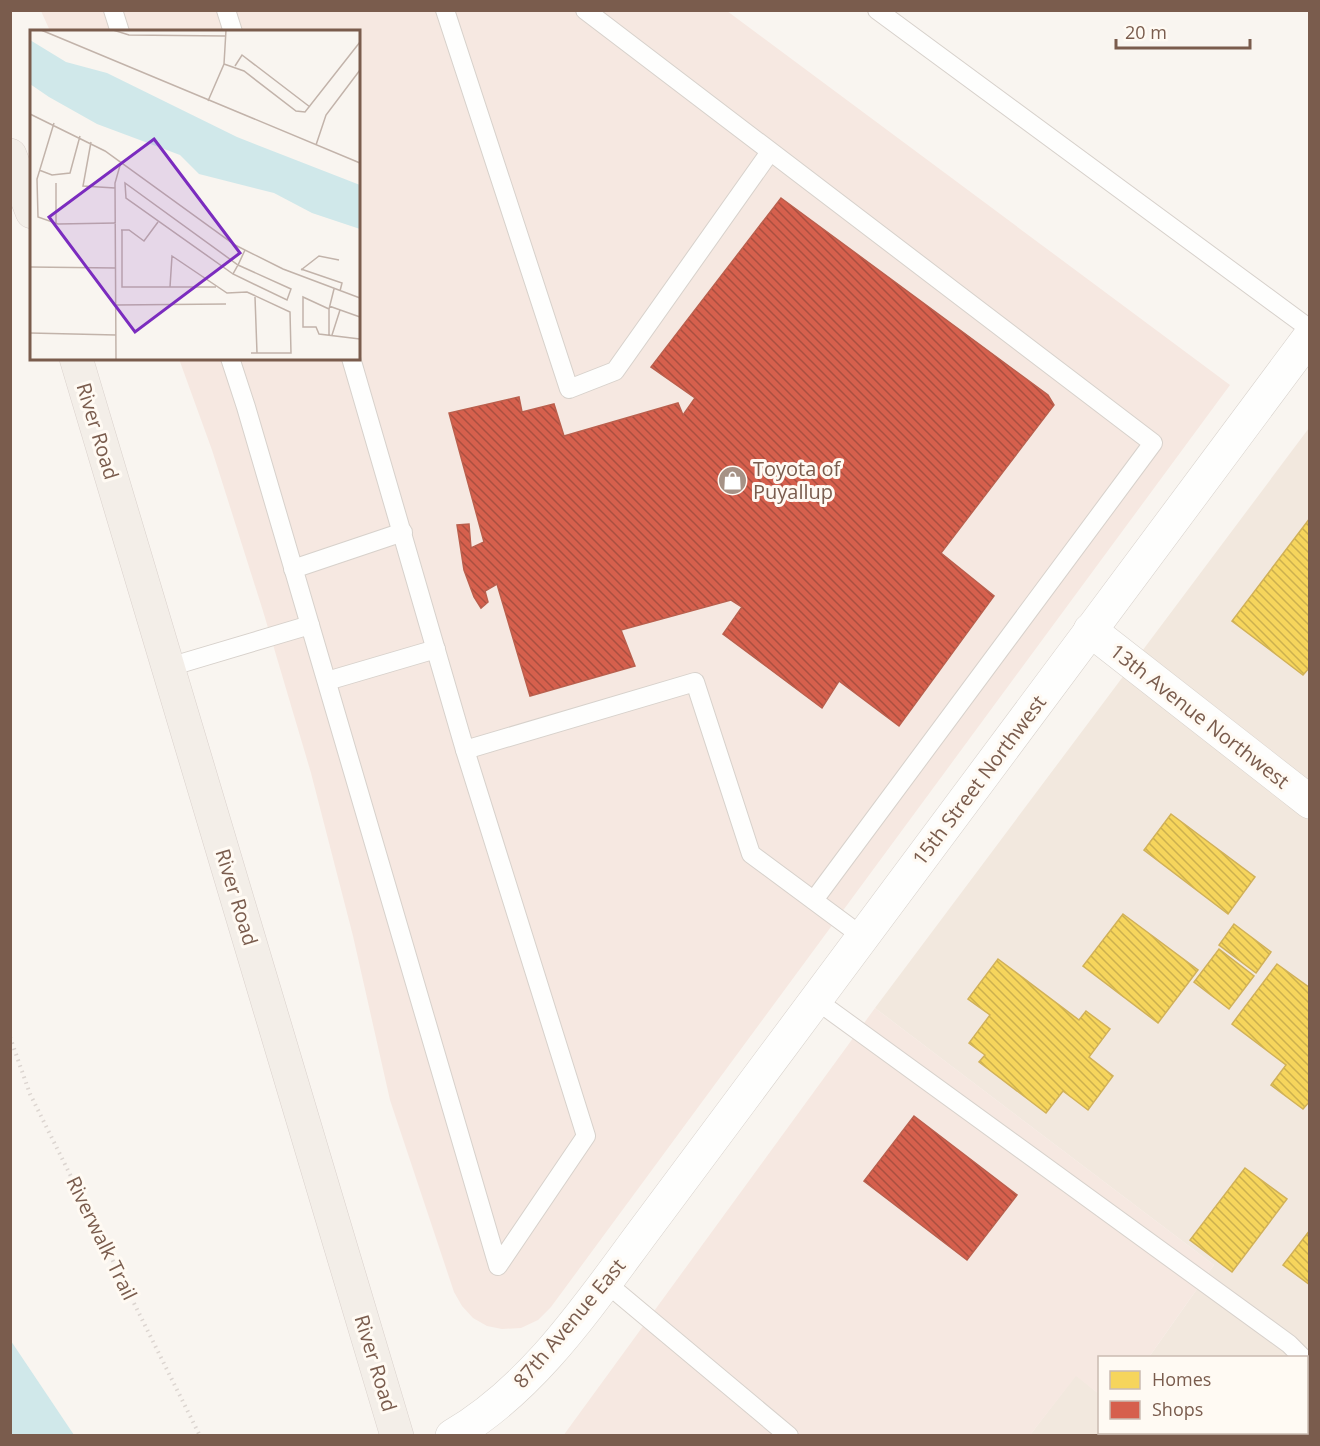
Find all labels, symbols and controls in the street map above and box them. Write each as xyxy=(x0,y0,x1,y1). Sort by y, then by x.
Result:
scale bar xyxy=(1116,12,1250,50)
text: 20 m xyxy=(1125,20,1167,44)
inset map xyxy=(30,30,360,360)
street label: River Road xyxy=(71,379,125,483)
place label: Toyota of Puyallup xyxy=(753,455,842,505)
shop icon: Toyota of Puyallup xyxy=(716,464,748,496)
street label: 13th Avenue Northwest xyxy=(1105,638,1295,794)
street label: 15th Street Northwest xyxy=(906,689,1052,871)
street label: River Road xyxy=(210,845,264,949)
street label: Riverwalk Trail xyxy=(60,1172,144,1304)
street label: 87th Avenue East xyxy=(507,1253,631,1393)
street label: River Road xyxy=(349,1311,403,1415)
legend xyxy=(1098,1356,1308,1434)
text: Homes xyxy=(1152,1367,1211,1391)
text: Shops xyxy=(1152,1397,1203,1421)

